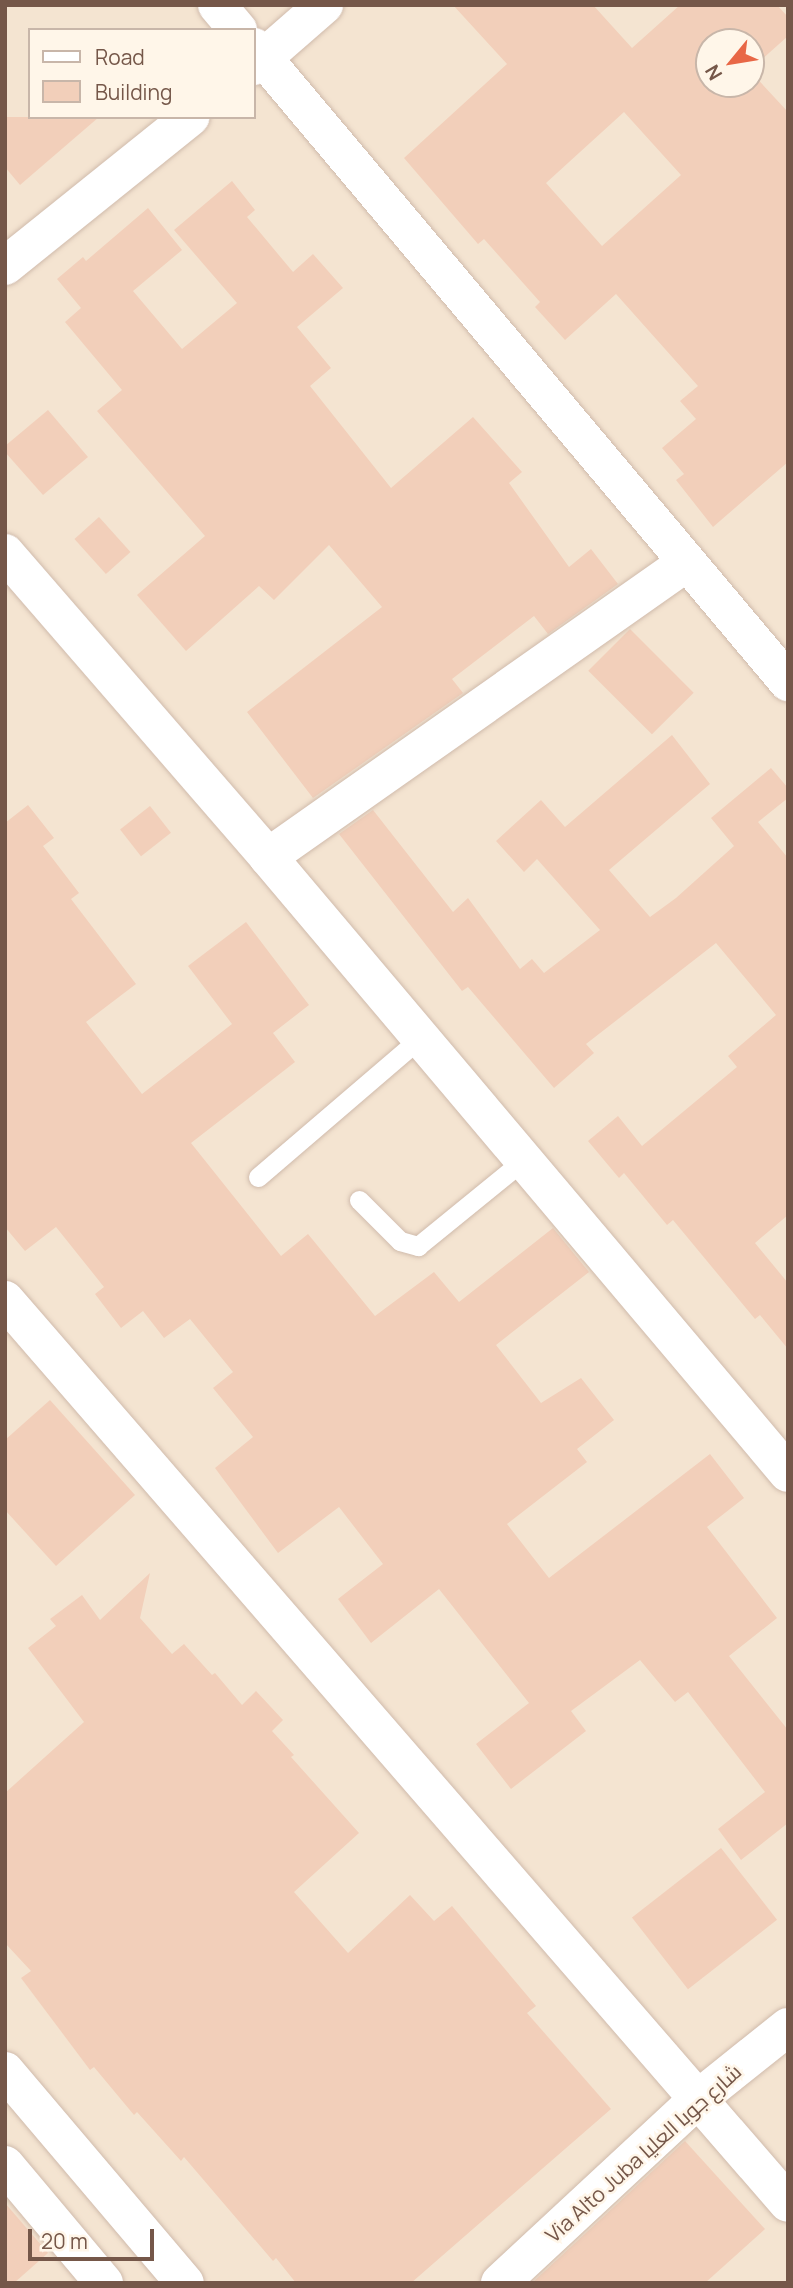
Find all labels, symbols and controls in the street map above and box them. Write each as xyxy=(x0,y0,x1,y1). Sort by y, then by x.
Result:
legend xyxy=(28,28,256,119)
north arrow xyxy=(695,28,765,98)
text: Road xyxy=(95,43,145,71)
text: N xyxy=(699,60,728,85)
text: Building xyxy=(95,78,172,106)
street label: Via Alto Juba شارع جوبا العليا xyxy=(540,2058,746,2248)
scale bar xyxy=(32,2214,158,2258)
text: 20 m xyxy=(41,2227,88,2255)

